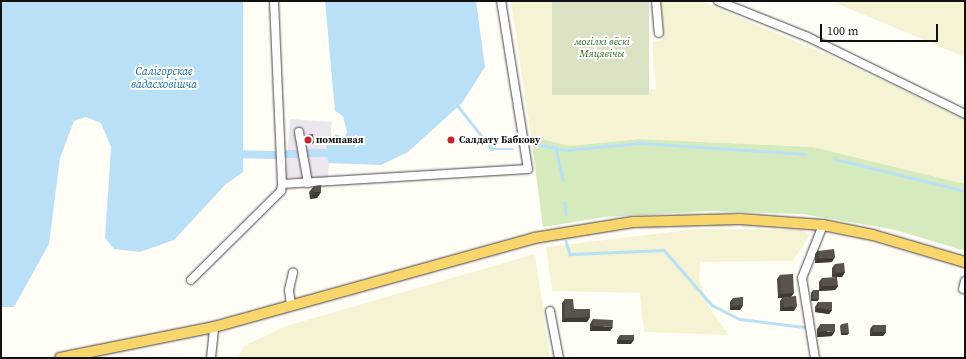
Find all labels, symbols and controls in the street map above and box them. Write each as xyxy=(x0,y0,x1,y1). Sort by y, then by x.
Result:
scale bar xyxy=(822,16,940,42)
text: 100 m xyxy=(827,23,859,39)
park label: могілкі вёскі Мяцявічы xyxy=(574,35,630,58)
water label: Салігорскае вадасховішча xyxy=(131,66,197,92)
place label: помпавая xyxy=(316,134,363,146)
place label: Салдату Бабкову xyxy=(459,134,540,146)
marker: помпавая xyxy=(303,135,313,145)
marker: Салдату Бабкову xyxy=(446,135,456,145)

